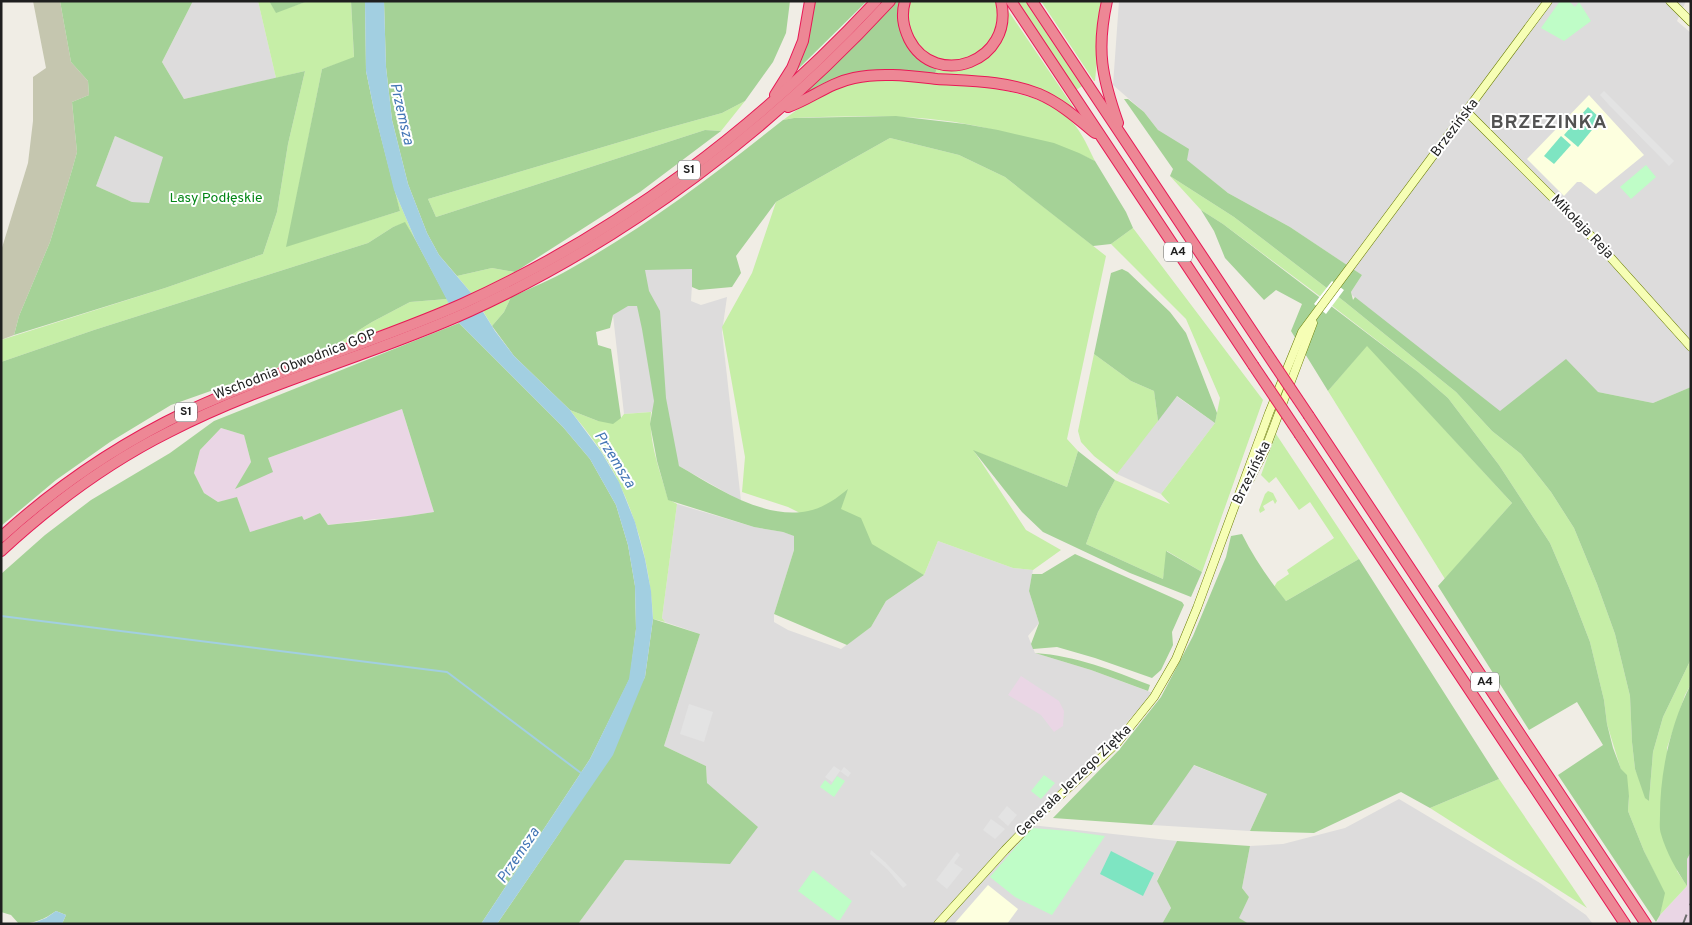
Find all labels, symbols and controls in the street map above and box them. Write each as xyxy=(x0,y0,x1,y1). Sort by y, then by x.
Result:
water label: Przemsza xyxy=(385,81,417,147)
street label: Brzezińska xyxy=(1428,96,1482,160)
district label: BRZEZINKA xyxy=(1490,111,1608,135)
road number: S1 xyxy=(678,160,700,180)
park label: Lasy Podłęskie xyxy=(169,190,263,207)
street label: Mikołaja Reja xyxy=(1547,191,1617,263)
road number: A4 xyxy=(1164,242,1192,262)
street label: Wschodnia Obwodnica GOP xyxy=(212,326,379,404)
road number: S1 xyxy=(175,402,197,422)
water label: Przemsza xyxy=(589,428,639,492)
street label: Brzezińska xyxy=(1229,439,1275,507)
road number: A4 xyxy=(1471,672,1499,692)
street label: Generała Jerzego Ziętka xyxy=(1013,722,1135,840)
water label: Przemsza xyxy=(493,824,545,888)

